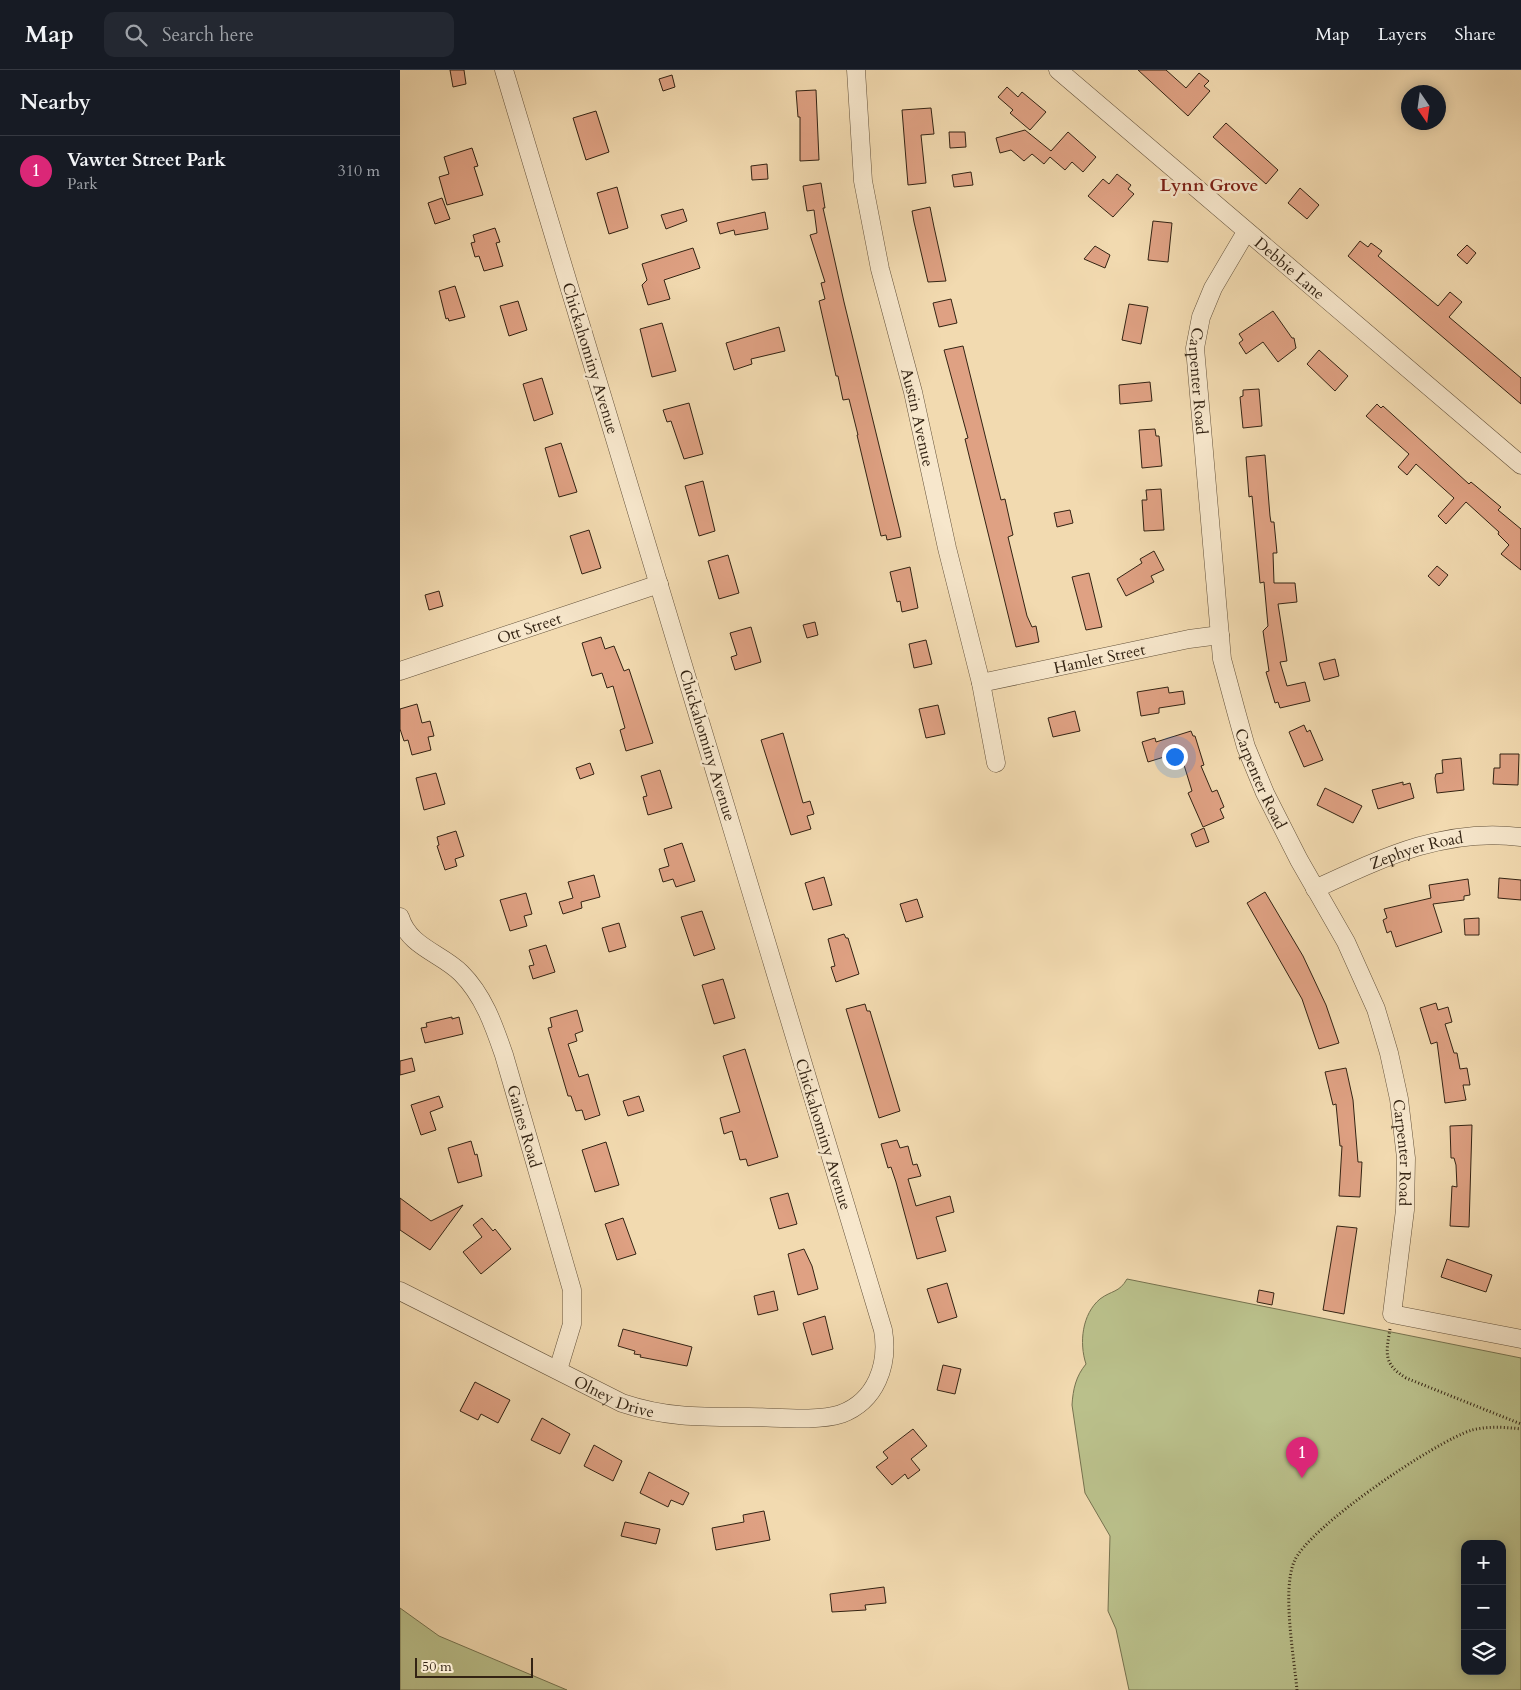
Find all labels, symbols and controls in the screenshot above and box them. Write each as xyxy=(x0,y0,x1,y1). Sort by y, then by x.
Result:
search box xyxy=(104,12,454,57)
text: Map xyxy=(25,18,74,51)
icon: search xyxy=(122,21,150,49)
text: Search here xyxy=(162,22,254,48)
text: Map xyxy=(1315,22,1350,47)
text: Layers xyxy=(1378,22,1427,47)
text: Share xyxy=(1455,22,1496,47)
north arrow xyxy=(1401,85,1446,130)
text: Nearby xyxy=(20,88,91,117)
text: Vawter Street Park xyxy=(67,147,226,173)
text: 1 xyxy=(32,160,40,182)
text: 310 m xyxy=(338,160,380,182)
text: Park xyxy=(67,173,98,195)
district label: Lynn Grove xyxy=(1160,173,1258,198)
street label: Debbie Lane xyxy=(1249,232,1329,305)
street label: Chickahominy Avenue xyxy=(557,280,624,437)
street label: Carpenter Road xyxy=(1183,325,1213,436)
street label: Austin Avenue xyxy=(895,366,939,469)
street label: Ott Street xyxy=(494,608,564,650)
street label: Hamlet Street xyxy=(1052,639,1147,679)
street label: Chickahominy Avenue xyxy=(674,667,741,824)
street label: Carpenter Road xyxy=(1229,726,1292,833)
your location xyxy=(1162,744,1188,770)
street label: Zephyer Road xyxy=(1366,827,1465,875)
street label: Chickahominy Avenue xyxy=(790,1056,857,1213)
street label: Gaines Road xyxy=(501,1082,546,1171)
street label: Carpenter Road xyxy=(1387,1098,1416,1207)
street label: Olney Drive xyxy=(570,1370,656,1423)
pin: 1 xyxy=(1286,1437,1318,1478)
map controls xyxy=(1461,1540,1506,1675)
button: + xyxy=(1461,1540,1506,1585)
button: − xyxy=(1461,1585,1506,1630)
button: layers xyxy=(1461,1630,1506,1675)
scale bar xyxy=(415,1655,532,1678)
text: 50 m xyxy=(422,1657,452,1676)

